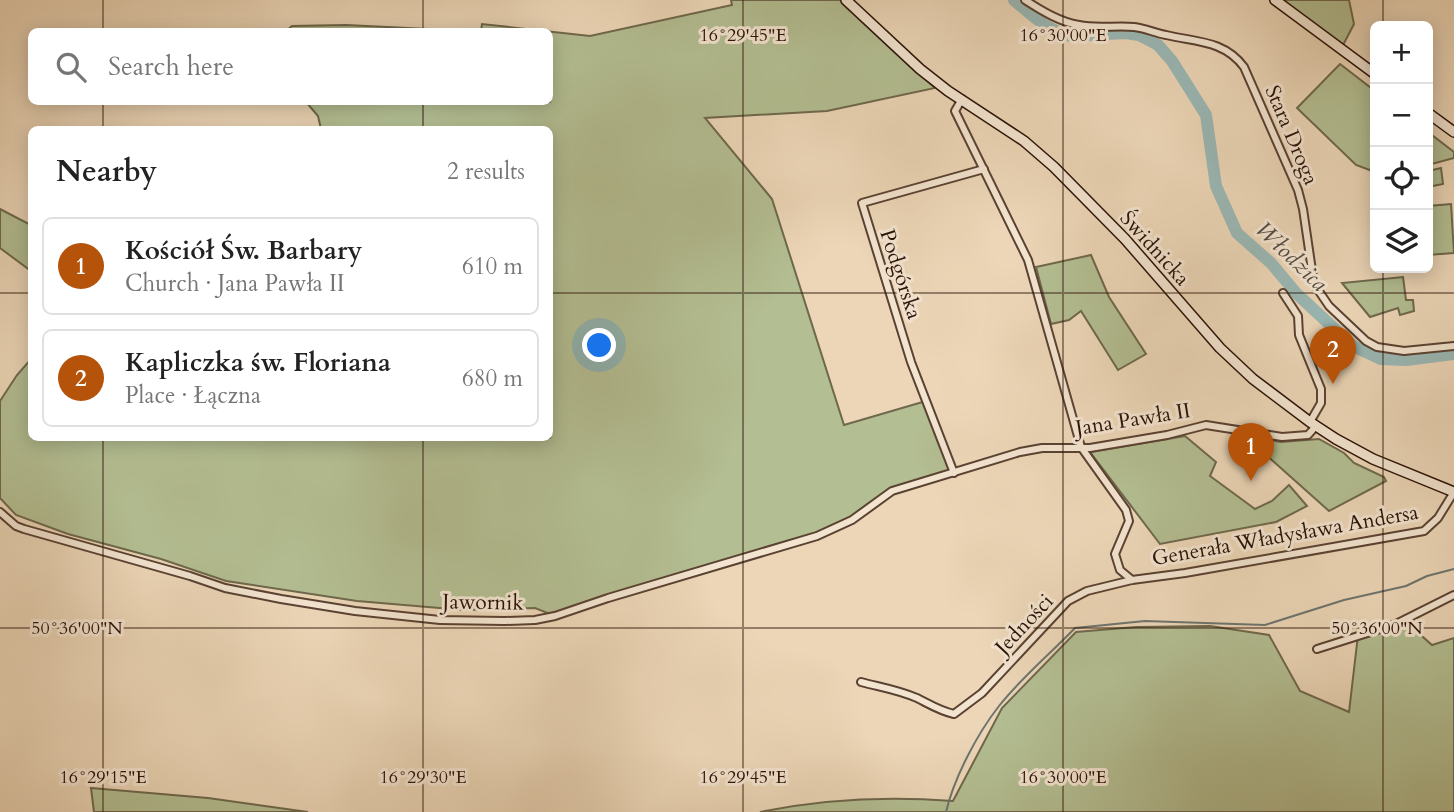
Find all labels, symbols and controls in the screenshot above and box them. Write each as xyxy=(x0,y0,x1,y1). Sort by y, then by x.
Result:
map controls xyxy=(1370,21,1433,273)
button: + xyxy=(1370,21,1433,84)
text: 16°29'45"E xyxy=(699,23,787,48)
text: 16°30'00"E xyxy=(1019,23,1107,48)
search box xyxy=(28,28,553,105)
icon: search xyxy=(52,48,90,86)
text: Search here xyxy=(108,49,234,84)
street label: Stara Droga xyxy=(1258,81,1326,189)
button: − xyxy=(1370,84,1433,147)
button: locate xyxy=(1370,147,1433,210)
text: Nearby xyxy=(56,151,157,192)
text: 2 results xyxy=(447,156,525,187)
street label: Świdnicka xyxy=(1113,204,1197,292)
button: layers xyxy=(1370,210,1433,273)
water label: Włodzica xyxy=(1249,214,1335,298)
street label: Podgórska xyxy=(872,225,929,323)
text: Kościół Św. Barbary xyxy=(125,233,362,268)
text: 1 xyxy=(75,251,87,282)
text: 610 m xyxy=(462,251,523,282)
text: Church · Jana Pawła II xyxy=(125,268,345,299)
pin: 2 xyxy=(1310,326,1356,384)
your location xyxy=(582,328,616,362)
text: Kapliczka św. Floriana xyxy=(125,345,391,380)
text: 2 xyxy=(75,363,87,394)
text: 680 m xyxy=(462,363,523,394)
text: Place · Łączna xyxy=(125,380,261,411)
street label: Jana Pawła II xyxy=(1071,396,1193,443)
pin: 1 xyxy=(1228,423,1274,481)
street label: Generała Władysława Andersa xyxy=(1150,498,1421,573)
street label: Jawornik xyxy=(439,587,525,618)
street label: Jedności xyxy=(987,587,1060,663)
text: 50°36'00"N xyxy=(31,616,123,641)
text: 50°36'00"N xyxy=(1331,616,1423,641)
text: 16°29'15"E xyxy=(59,765,147,790)
text: 16°29'30"E xyxy=(379,765,467,790)
text: 16°29'45"E xyxy=(699,765,787,790)
text: 16°30'00"E xyxy=(1019,765,1107,790)

